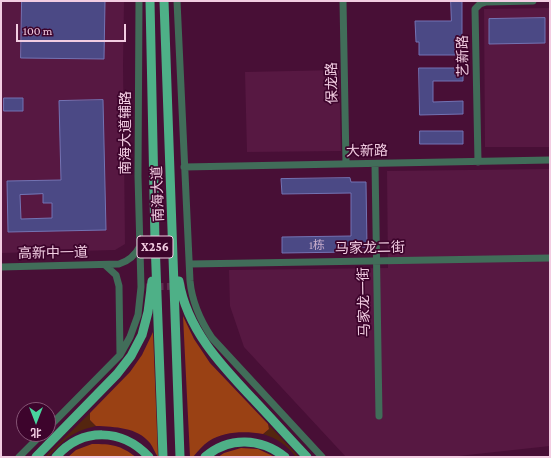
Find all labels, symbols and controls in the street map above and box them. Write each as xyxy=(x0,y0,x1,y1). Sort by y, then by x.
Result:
scale bar xyxy=(18,16,128,42)
text: 100 m xyxy=(23,24,52,38)
street label: 艺新路 xyxy=(454,35,472,77)
street label: 保龙路 xyxy=(323,62,341,104)
street label: 南海大道辅路 xyxy=(118,91,134,175)
street label: 大新路 xyxy=(346,142,388,160)
street label: 南海大道 xyxy=(149,166,167,222)
road number: X256 xyxy=(137,236,173,258)
house number: 1栋 xyxy=(309,238,325,252)
street label: 马家龙二街 xyxy=(335,239,405,257)
street label: 高新中一道 xyxy=(18,244,88,262)
street label: 马家龙一街 xyxy=(355,267,373,337)
north arrow xyxy=(16,402,56,442)
text: 北 xyxy=(31,427,42,439)

